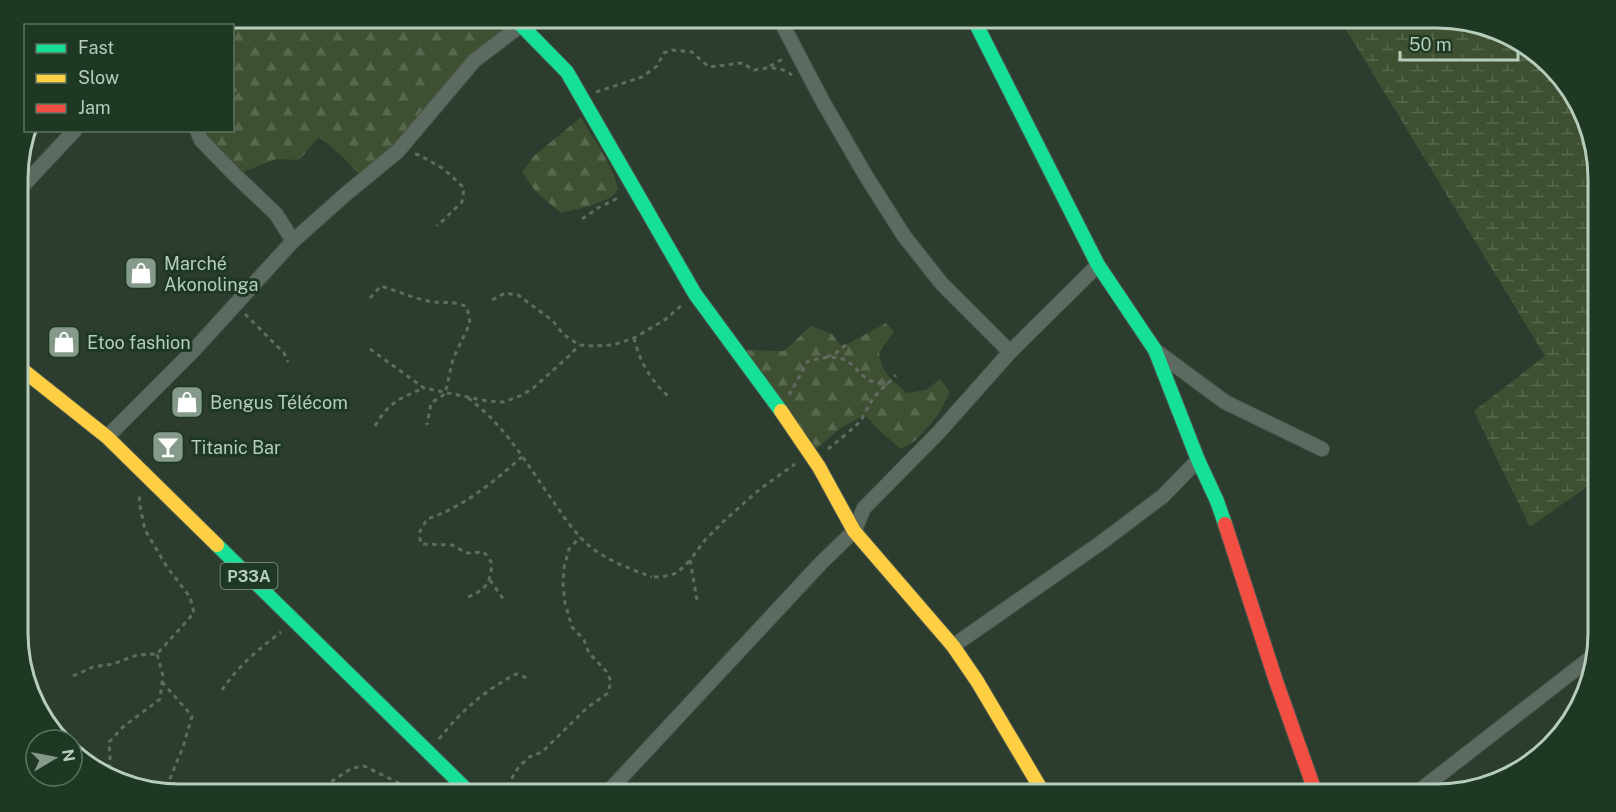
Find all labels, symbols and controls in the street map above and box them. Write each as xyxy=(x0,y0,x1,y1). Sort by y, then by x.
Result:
legend xyxy=(24,24,234,132)
scale bar xyxy=(1400,24,1518,62)
text: 50 m xyxy=(1409,34,1452,55)
text: Fast xyxy=(78,37,114,58)
text: Slow xyxy=(78,67,119,88)
text: Jam xyxy=(78,97,111,118)
place label: Marché Akonolinga xyxy=(164,253,258,295)
shop icon: Marché Akonolinga xyxy=(123,255,159,291)
shop icon: Etoo fashion xyxy=(46,324,82,360)
place label: Etoo fashion xyxy=(87,332,191,353)
shop icon: Bengus Télécom xyxy=(169,384,205,420)
place label: Bengus Télécom xyxy=(210,392,348,413)
bar icon: Titanic Bar xyxy=(150,429,186,465)
place label: Titanic Bar xyxy=(191,437,281,458)
road number: P33A xyxy=(220,563,278,589)
north arrow xyxy=(24,728,84,788)
text: N xyxy=(58,748,79,763)

